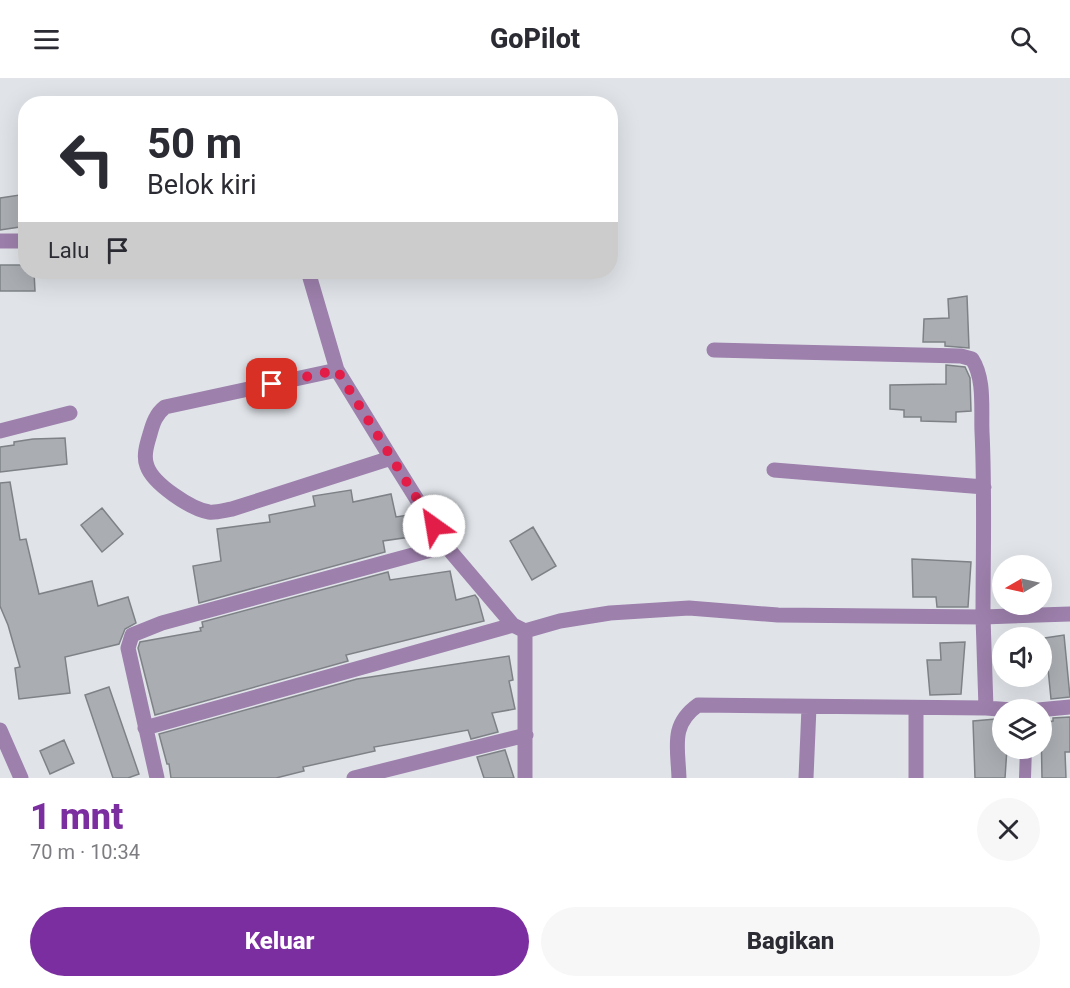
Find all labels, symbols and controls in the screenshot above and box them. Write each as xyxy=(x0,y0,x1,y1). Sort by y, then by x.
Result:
icon: menu xyxy=(30,23,63,56)
text: GoPilot xyxy=(490,23,580,55)
icon: search xyxy=(1007,23,1040,56)
text: 50 m xyxy=(147,119,242,168)
icon: left xyxy=(48,120,126,198)
text: Belok kiri xyxy=(147,169,256,201)
icon: arrive xyxy=(101,234,134,267)
text: Lalu xyxy=(48,238,89,263)
pin xyxy=(246,358,297,409)
icon: arrive xyxy=(255,367,288,400)
position arrow xyxy=(402,494,466,558)
north arrow xyxy=(992,555,1052,615)
map controls xyxy=(992,555,1052,759)
button: sound xyxy=(992,627,1052,687)
button: layers xyxy=(992,699,1052,759)
text: 1 mnt xyxy=(30,796,123,838)
button: close xyxy=(977,798,1040,861)
text: 70 m · 10:34 xyxy=(30,840,140,864)
button: Keluar xyxy=(30,907,529,976)
button: Bagikan xyxy=(541,907,1040,976)

